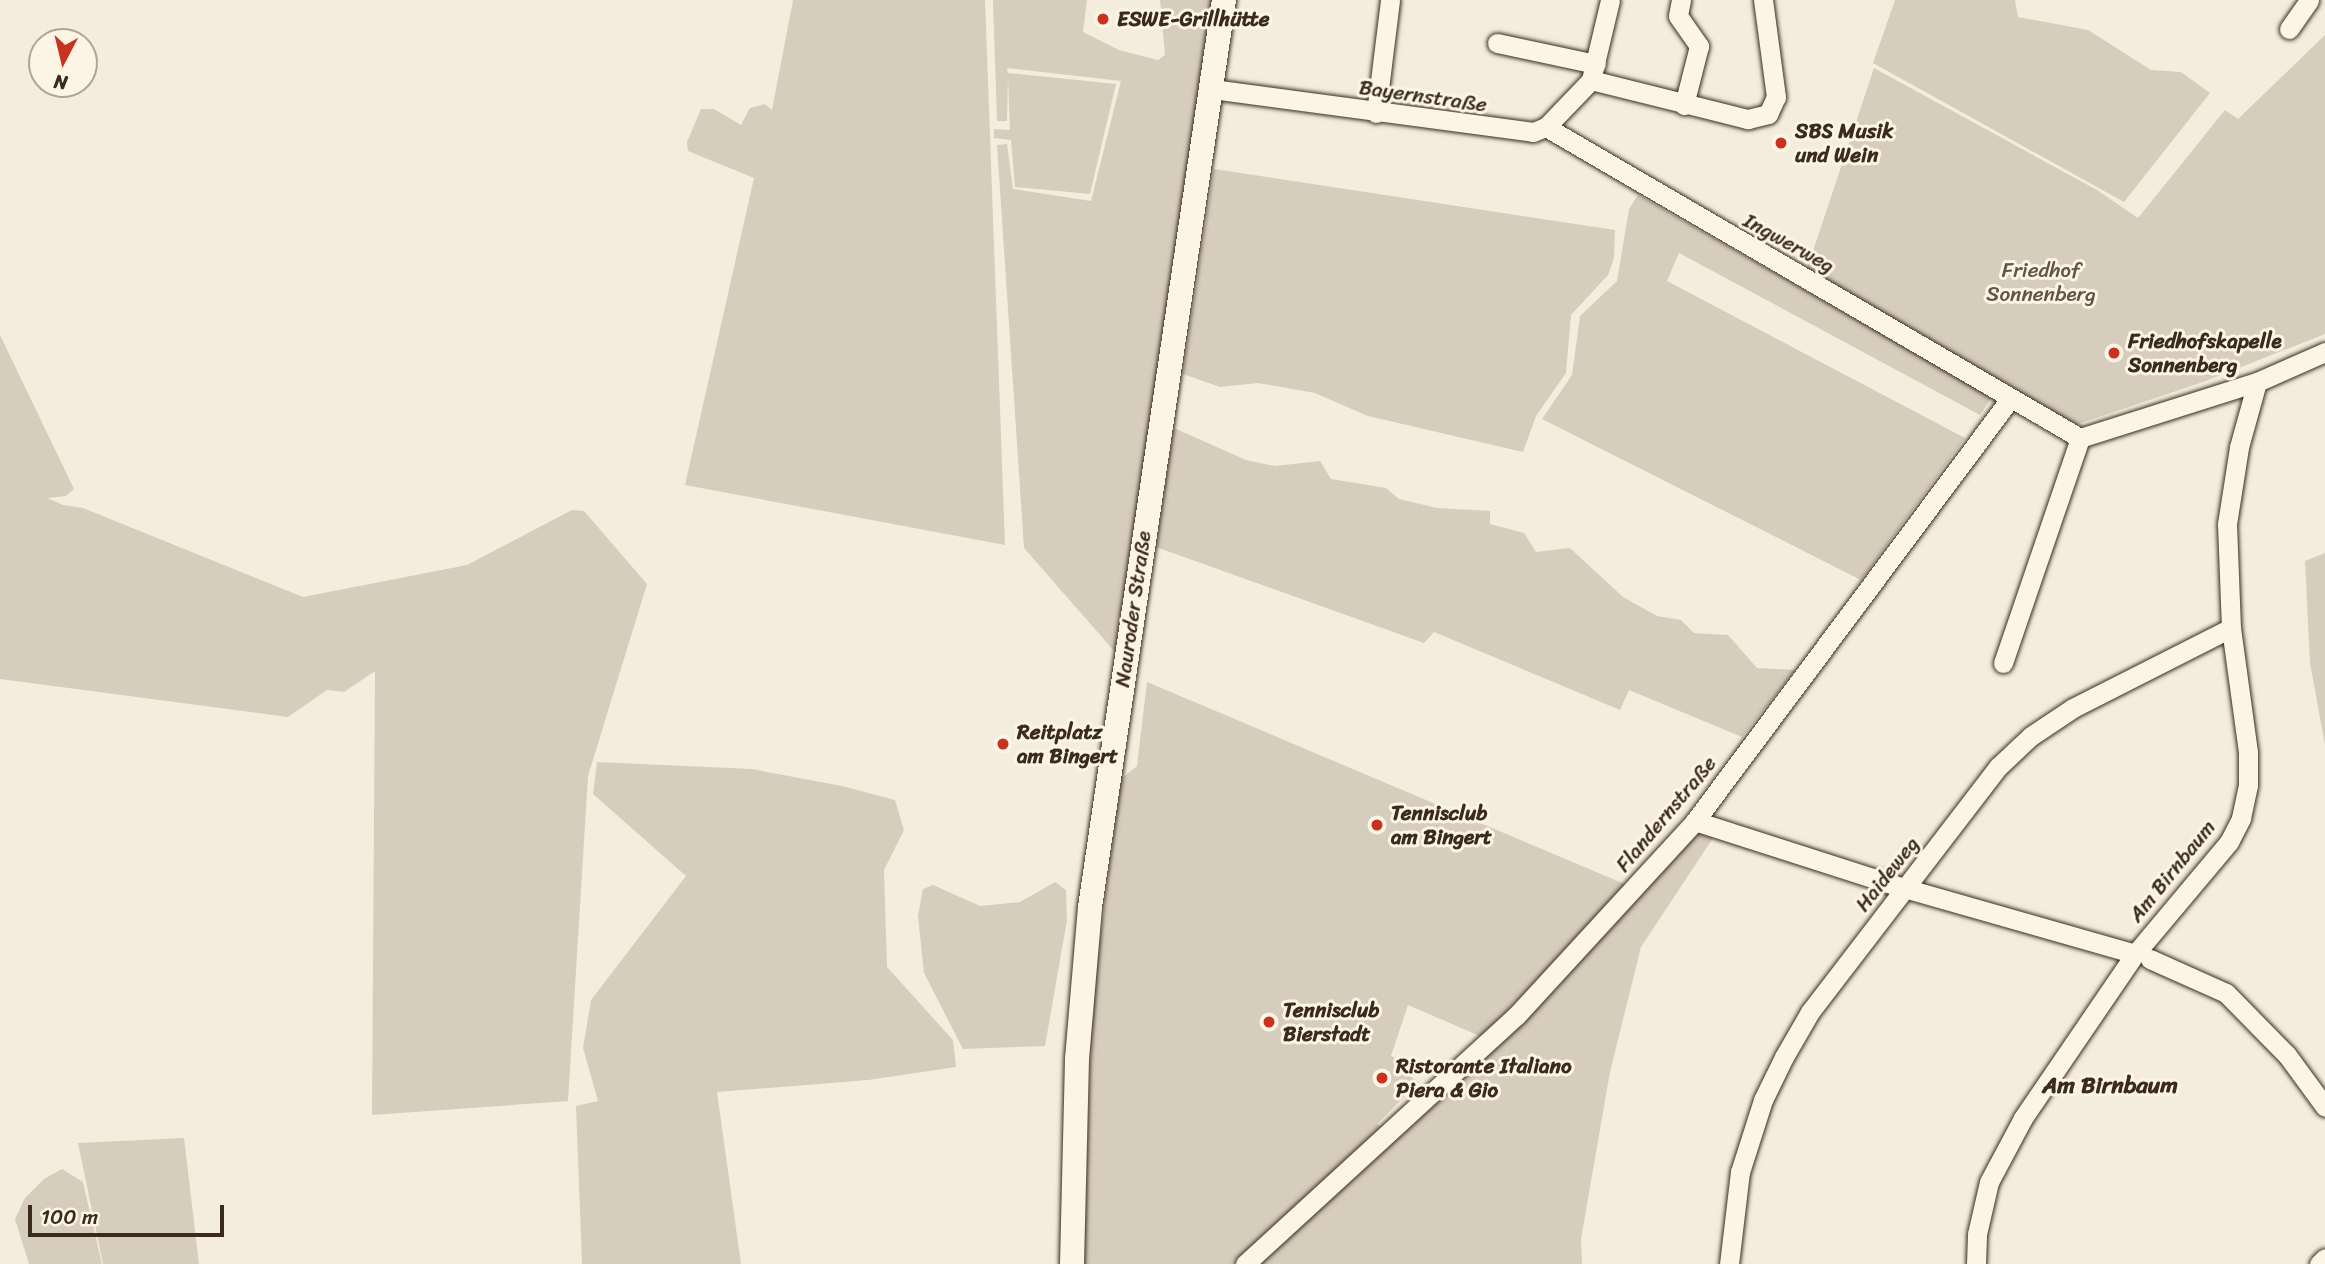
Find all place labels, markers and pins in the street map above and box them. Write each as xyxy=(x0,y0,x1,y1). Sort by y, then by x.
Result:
place label: ESWE-Grillhütte xyxy=(1117,6,1270,32)
marker: ESWE-Grillhütte xyxy=(1095,11,1111,27)
place label: SBS Musik und Wein xyxy=(1795,118,1893,168)
marker: SBS Musik und Wein xyxy=(1773,135,1789,151)
place label: Friedhofskapelle Sonnenberg xyxy=(2128,328,2282,378)
marker: Friedhofskapelle Sonnenberg xyxy=(2106,345,2122,361)
place label: Reitplatz am Bingert xyxy=(1017,719,1119,769)
marker: Reitplatz am Bingert xyxy=(995,736,1011,752)
place label: Tennisclub am Bingert xyxy=(1391,800,1493,850)
marker: Tennisclub am Bingert xyxy=(1369,817,1385,833)
place label: Tennisclub Bierstadt xyxy=(1283,997,1380,1047)
marker: Tennisclub Bierstadt xyxy=(1261,1014,1277,1030)
place label: Ristorante Italiano Piera & Gio xyxy=(1396,1053,1572,1103)
marker: Ristorante Italiano Piera & Gio xyxy=(1374,1070,1390,1086)

